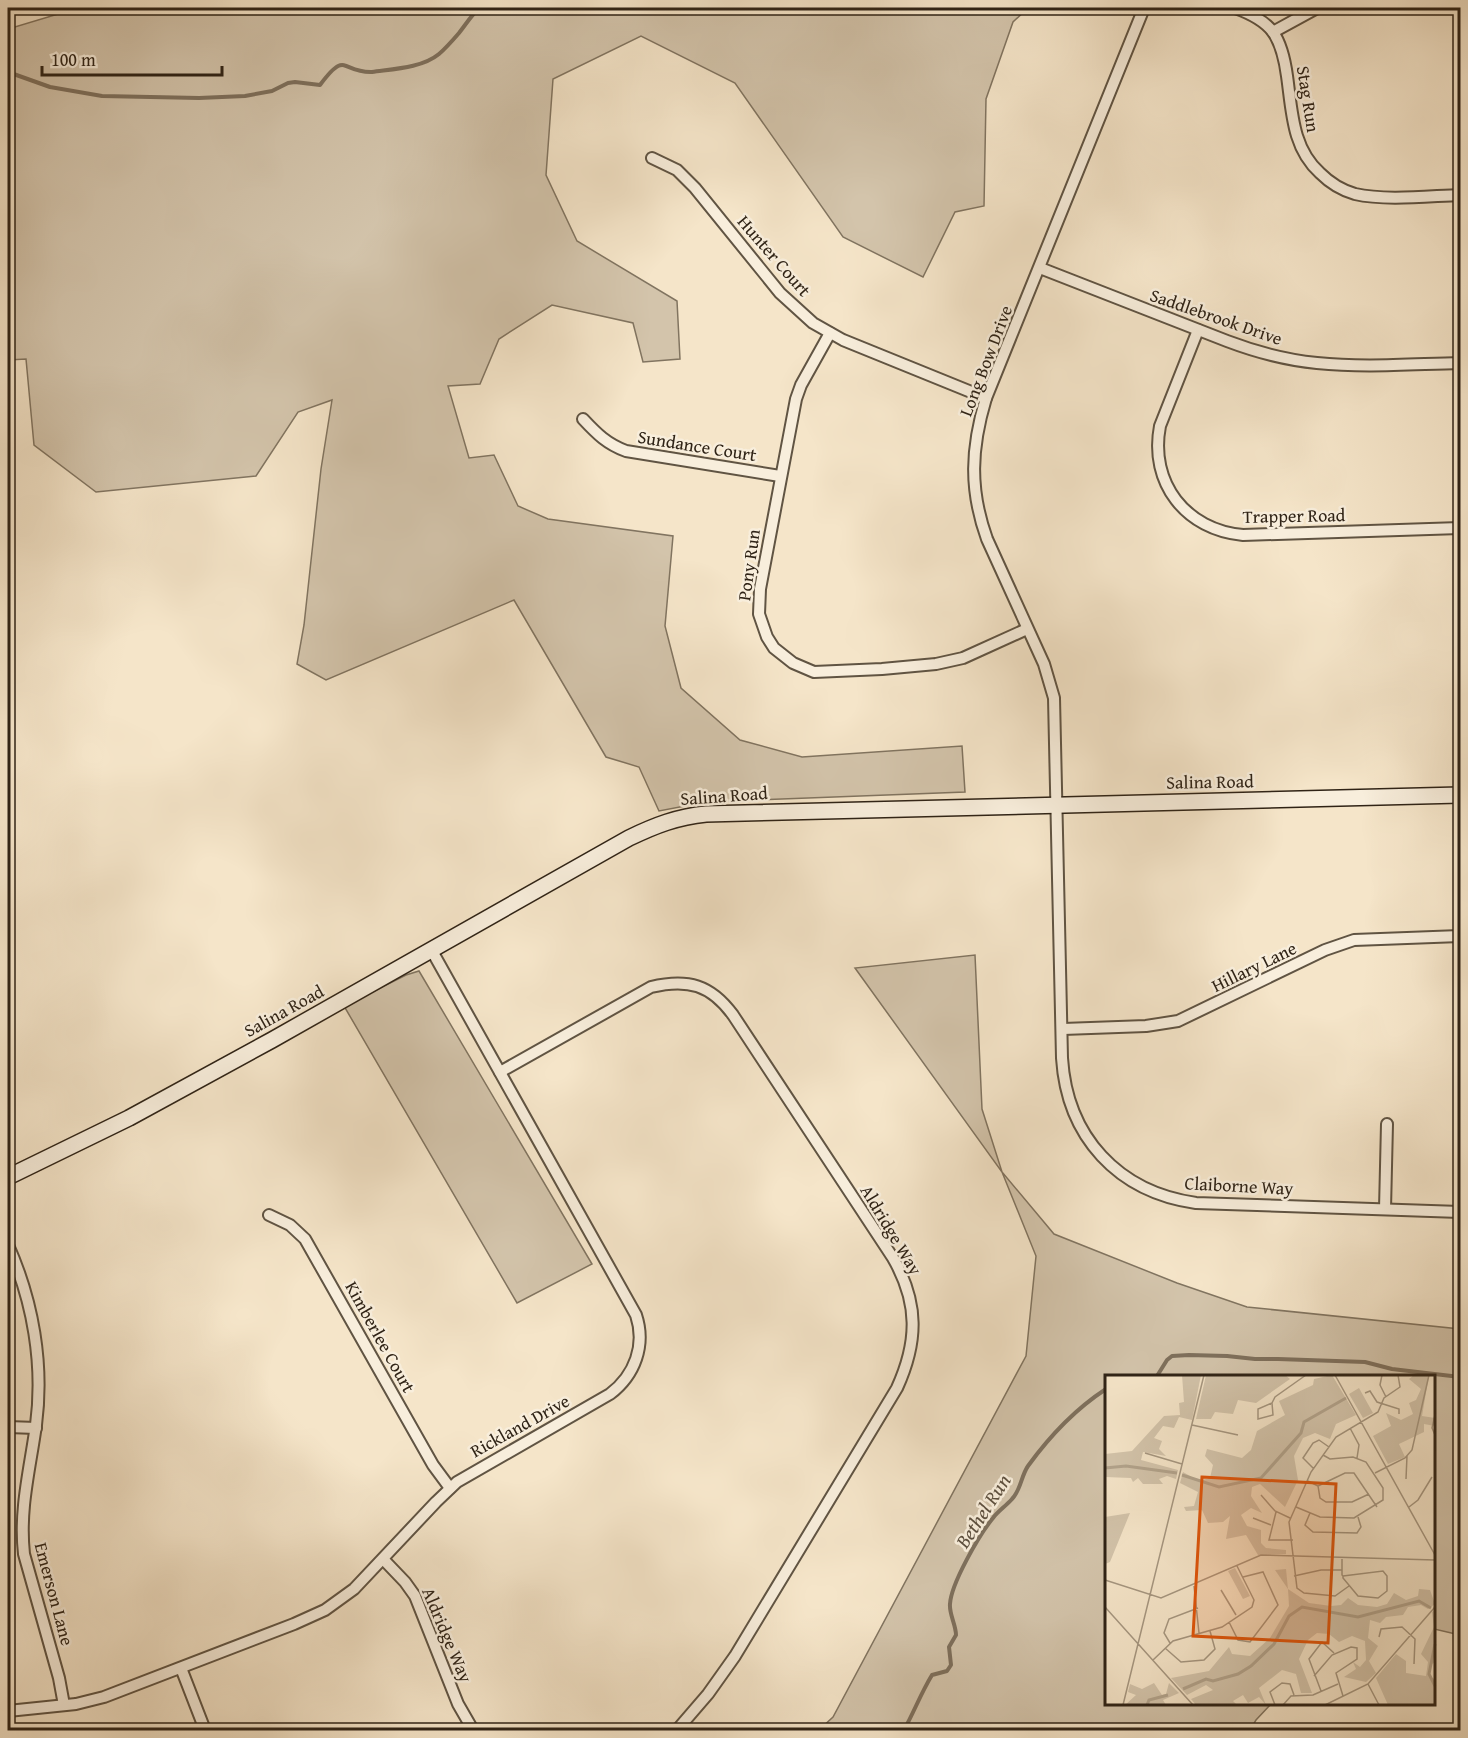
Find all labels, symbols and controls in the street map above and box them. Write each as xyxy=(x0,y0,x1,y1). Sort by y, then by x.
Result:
scale bar xyxy=(42,39,222,77)
text: 100 m xyxy=(51,46,96,73)
street label: Stag Run xyxy=(1290,64,1327,134)
street label: Hunter Court xyxy=(731,209,818,303)
street label: Saddlebrook Drive xyxy=(1146,281,1286,352)
street label: Long Bow Drive xyxy=(952,301,1019,420)
street label: Sundance Court xyxy=(636,423,759,468)
street label: Trapper Road xyxy=(1242,501,1346,530)
street label: Pony Run xyxy=(730,527,767,603)
street label: Salina Road xyxy=(1166,767,1254,796)
street label: Salina Road xyxy=(679,779,769,812)
street label: Hillary Lane xyxy=(1207,934,1301,999)
street label: Salina Road xyxy=(239,977,329,1044)
street label: Claiborne Way xyxy=(1184,1169,1294,1202)
street label: Aldridge Way xyxy=(854,1179,929,1280)
street label: Kimberlee Court xyxy=(339,1276,423,1398)
inset map xyxy=(1105,1375,1435,1705)
street label: Rickland Drive xyxy=(465,1387,574,1464)
water label: Bethel Run xyxy=(947,1468,1017,1554)
street label: Emerson Lane xyxy=(28,1539,81,1649)
street label: Aldridge Way xyxy=(415,1583,480,1687)

